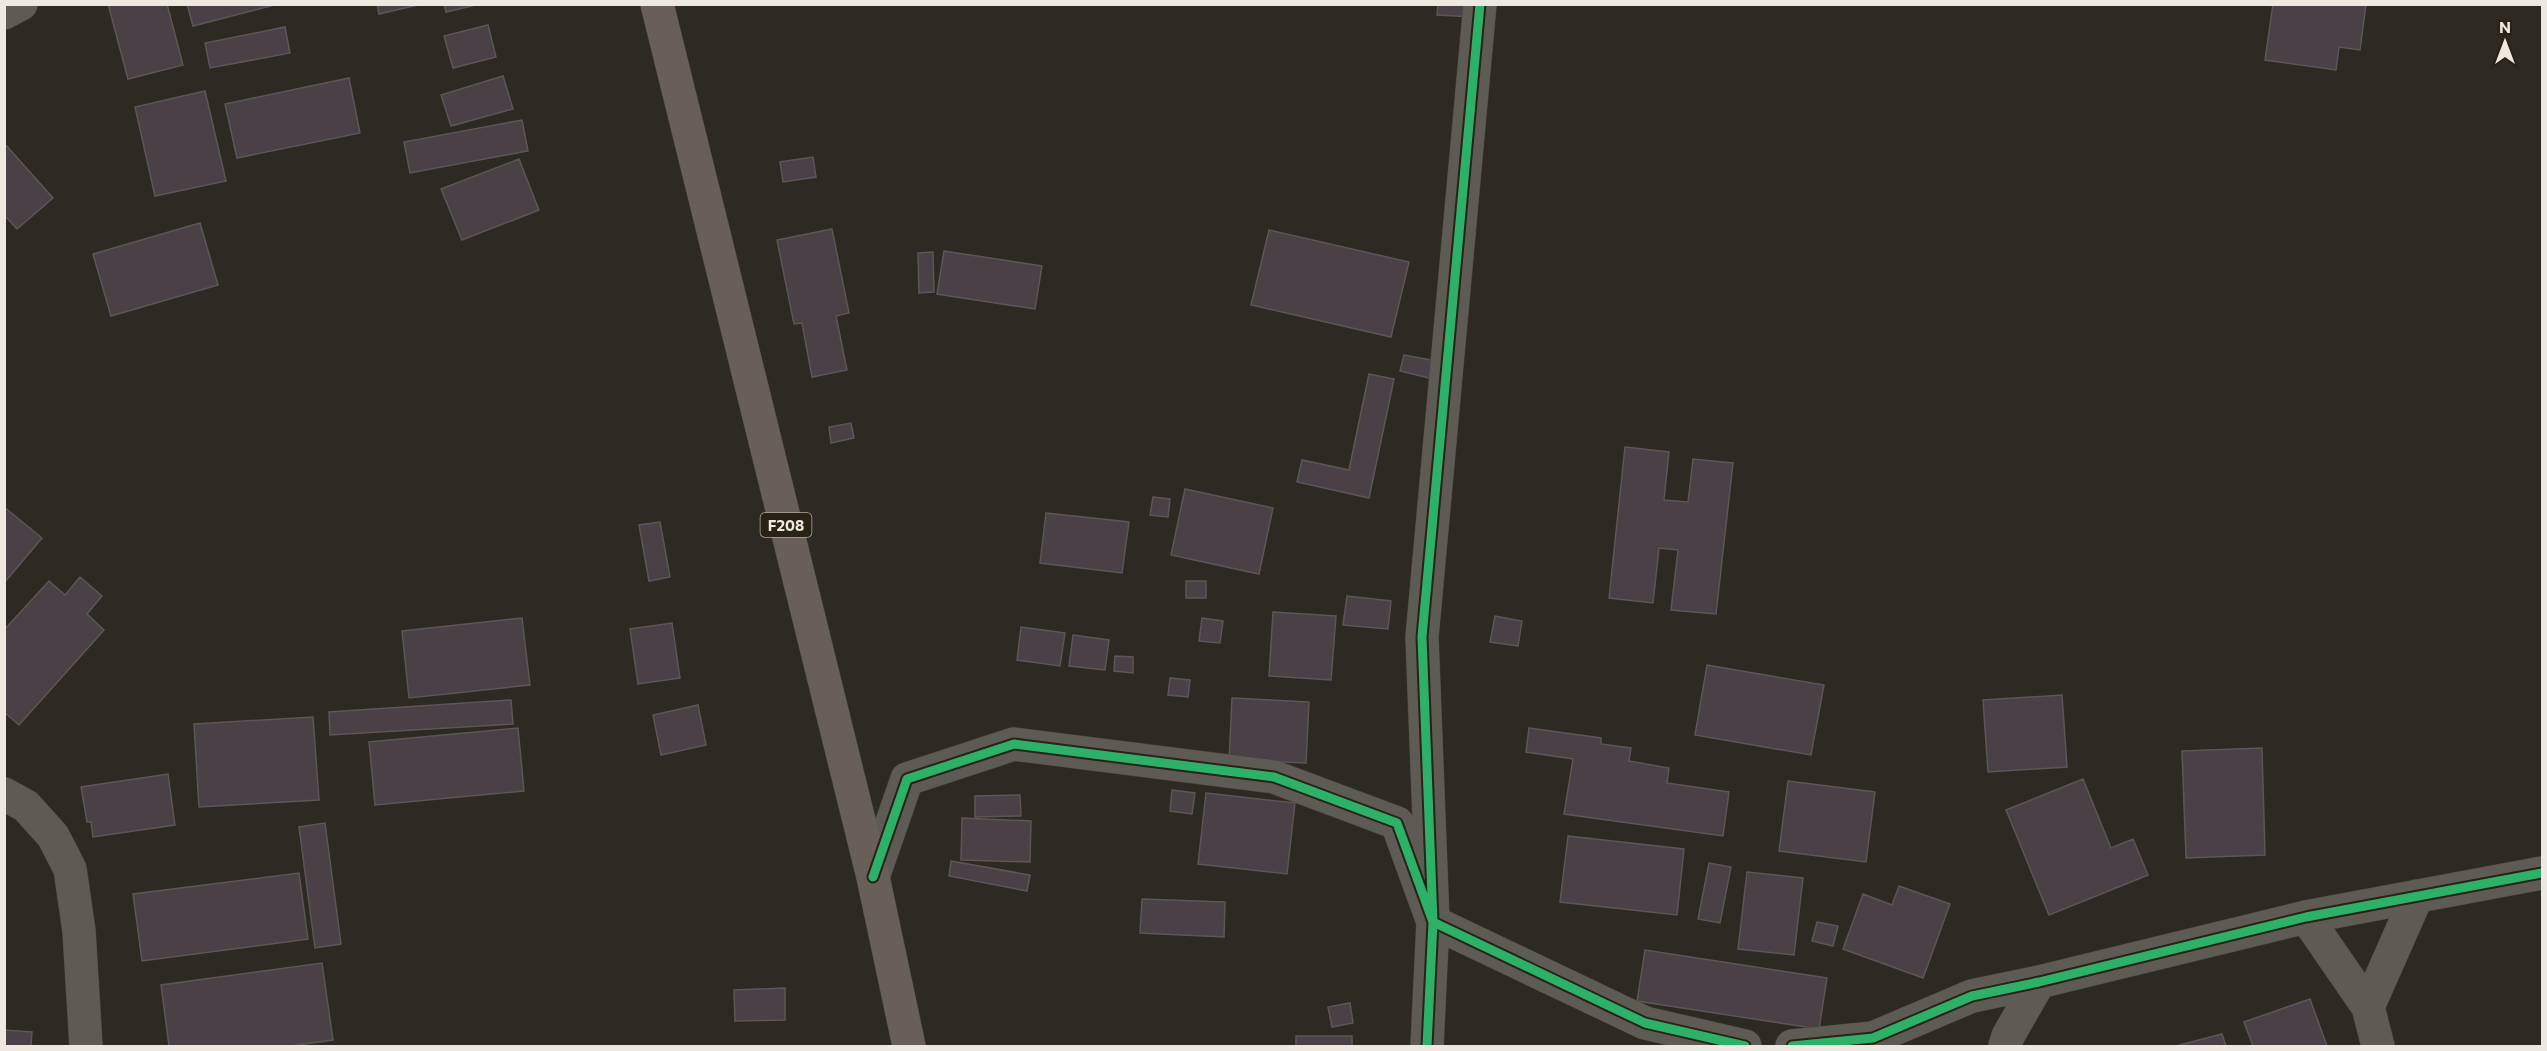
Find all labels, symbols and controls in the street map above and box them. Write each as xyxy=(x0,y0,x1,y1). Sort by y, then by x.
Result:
north arrow xyxy=(2475,12,2535,72)
text: N xyxy=(2499,17,2511,36)
road number: F208 xyxy=(760,513,812,537)

